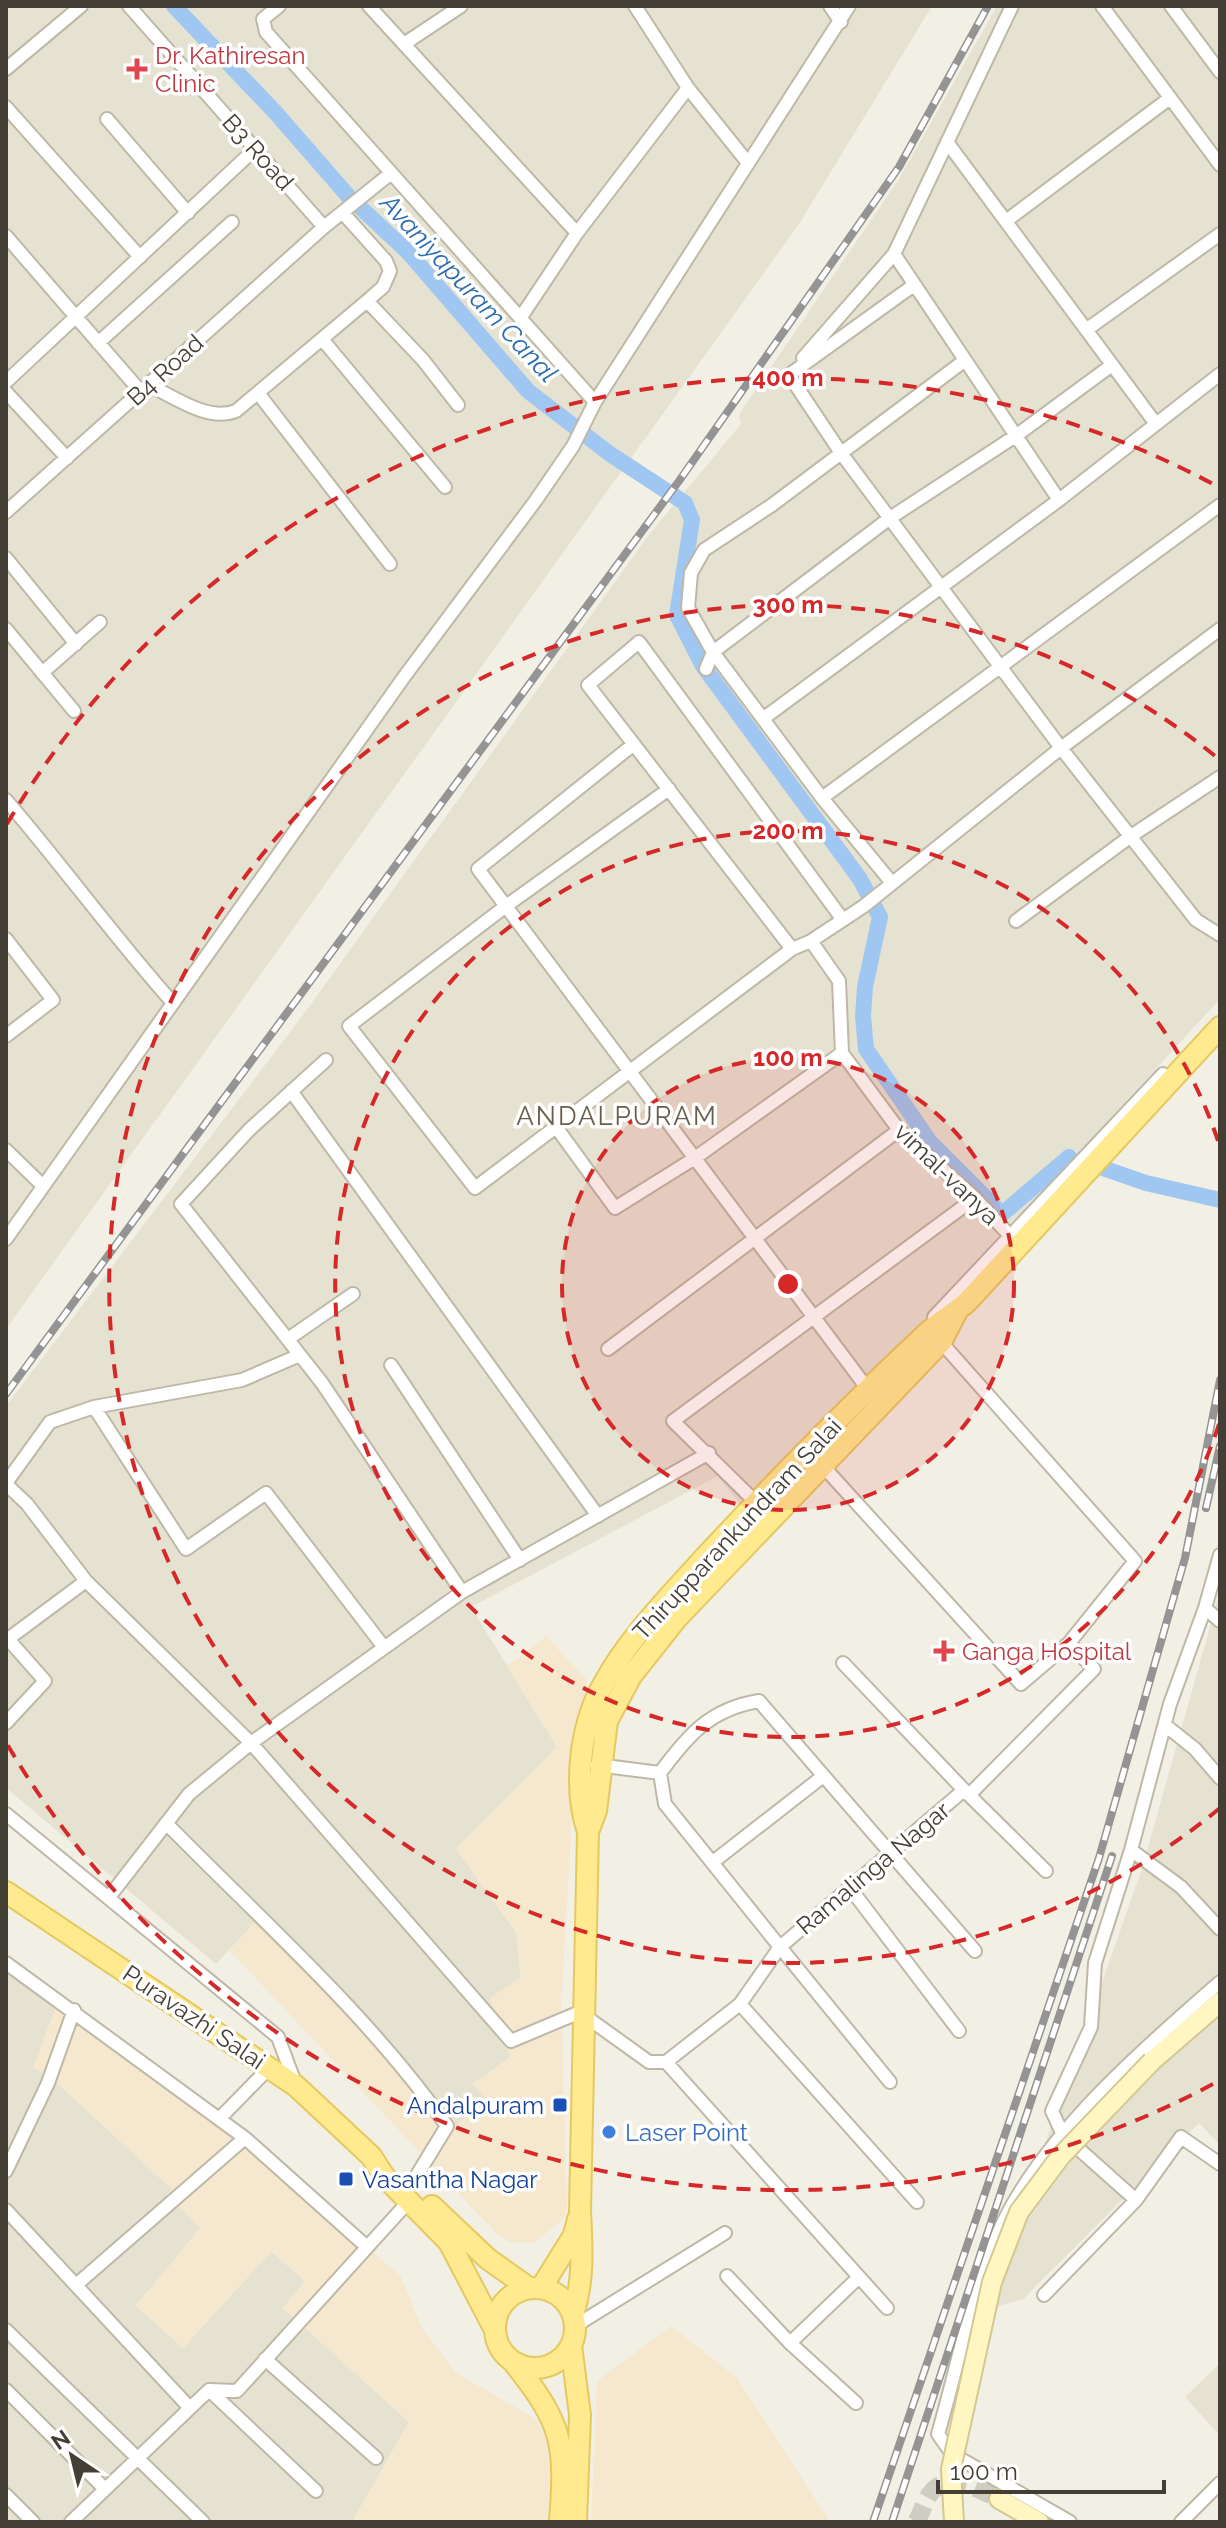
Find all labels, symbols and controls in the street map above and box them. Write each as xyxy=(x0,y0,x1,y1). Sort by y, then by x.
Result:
place label: Dr. Kathiresan Clinic xyxy=(155,41,305,98)
marker: Dr. Kathiresan Clinic xyxy=(126,58,148,80)
street label: B3 Road xyxy=(216,108,300,196)
water label: Avaniyapuram Canal xyxy=(373,186,564,388)
street label: B4 Road xyxy=(121,328,209,412)
text: 400 m xyxy=(752,363,824,392)
text: 300 m xyxy=(753,590,823,619)
text: 200 m xyxy=(752,816,824,845)
text: 100 m xyxy=(753,1043,823,1072)
district label: ANDALPURAM xyxy=(516,1101,718,1131)
street label: vimal-vanya xyxy=(889,1117,1005,1231)
centre of rings xyxy=(774,1270,802,1298)
street label: Thirupparankundram Salai xyxy=(627,1412,847,1646)
place label: Ganga Hospital xyxy=(962,1637,1132,1666)
marker: Ganga Hospital xyxy=(933,1640,955,1662)
street label: Ramalinga Nagar xyxy=(790,1795,956,1941)
street label: Puravazhi Salai xyxy=(117,1959,271,2075)
place label: Andalpuram xyxy=(407,2091,544,2120)
marker: Andalpuram xyxy=(551,2096,569,2114)
place label: Laser Point xyxy=(625,2118,748,2147)
marker: Laser Point xyxy=(600,2123,618,2141)
place label: Vasantha Nagar xyxy=(362,2165,538,2194)
marker: Vasantha Nagar xyxy=(337,2170,355,2188)
north arrow xyxy=(32,2416,112,2496)
text: N xyxy=(46,2424,75,2455)
scale bar xyxy=(938,2444,1164,2494)
text: 100 m xyxy=(950,2457,1018,2486)

